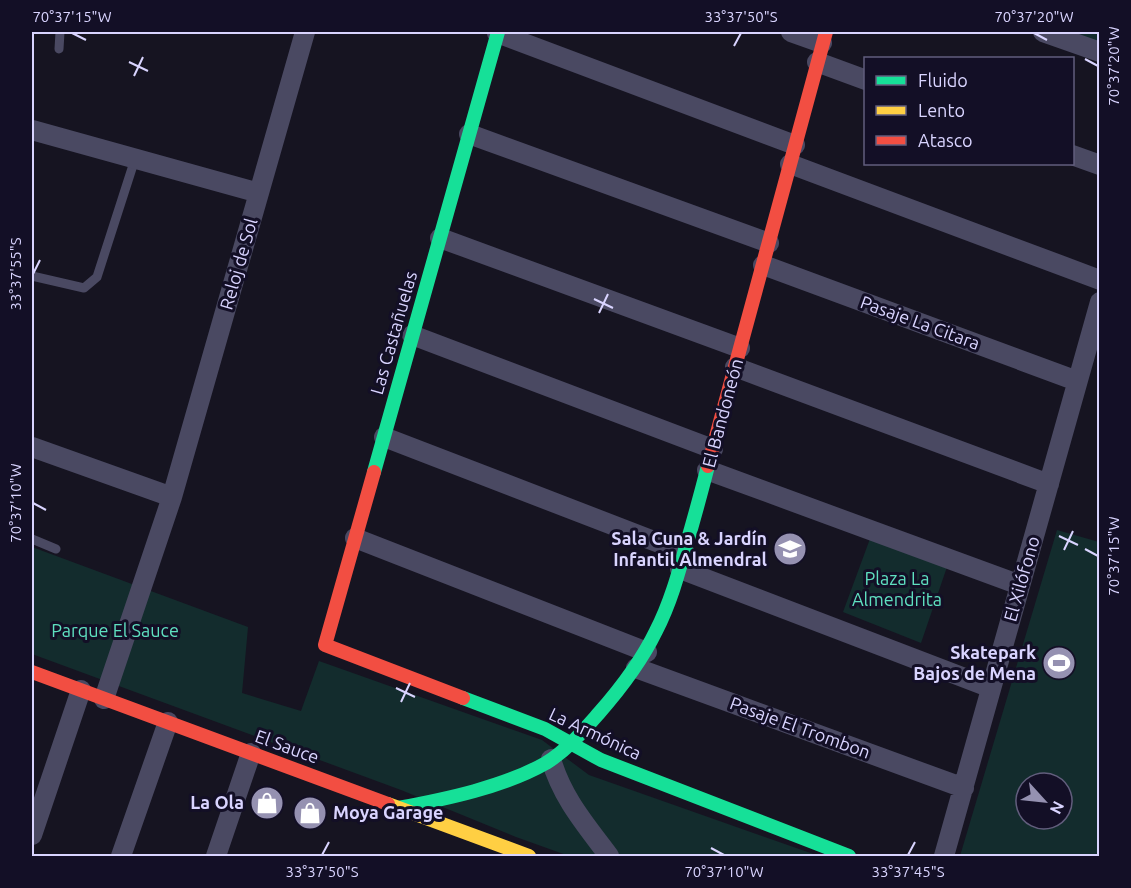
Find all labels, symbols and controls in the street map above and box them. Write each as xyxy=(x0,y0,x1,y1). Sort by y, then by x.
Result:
text: 70°37'15"W xyxy=(32,8,112,25)
text: 33°37'50"S xyxy=(704,8,778,25)
text: 70°37'20"W xyxy=(994,8,1074,25)
text: 70°37'20"W xyxy=(1105,26,1122,106)
legend xyxy=(864,57,1074,165)
text: Fluido xyxy=(918,70,968,90)
text: Lento xyxy=(918,100,965,120)
text: Atasco xyxy=(918,130,973,150)
street label: Reloj de Sol xyxy=(215,215,261,312)
text: 33°37'55"S xyxy=(7,237,24,311)
street label: Las Castañuelas xyxy=(366,269,420,397)
street label: Pasaje La Citara xyxy=(858,291,983,353)
street label: El Bandoneón xyxy=(698,356,746,469)
text: 70°37'10"W xyxy=(7,463,24,543)
text: 70°37'15"W xyxy=(1105,516,1122,596)
place label: Sala Cuna & Jardín Infantil Almendral xyxy=(611,528,768,569)
school or university icon: Sala Cuna & Jardín Infantil Almendral xyxy=(772,531,808,567)
street label: El Xilófono xyxy=(999,534,1043,624)
park label: Plaza La Almendrita xyxy=(852,568,942,609)
park label: Parque El Sauce xyxy=(51,620,179,640)
place label: Skatepark Bajos de Mena xyxy=(913,642,1036,683)
sports icon: Skatepark Bajos de Mena xyxy=(1041,645,1077,681)
street label: Pasaje El Trombon xyxy=(727,692,873,762)
street label: La Armónica xyxy=(546,703,645,763)
street label: El Sauce xyxy=(253,725,322,767)
north arrow xyxy=(1014,771,1074,831)
shop icon: La Ola xyxy=(249,785,285,821)
place label: La Ola xyxy=(190,792,244,812)
shop icon: Moya Garage xyxy=(292,795,328,831)
text: N xyxy=(1047,798,1068,817)
place label: Moya Garage xyxy=(333,802,443,822)
text: 33°37'50"S xyxy=(285,863,359,880)
text: 70°37'10"W xyxy=(684,863,764,880)
text: 33°37'45"S xyxy=(871,863,945,880)

